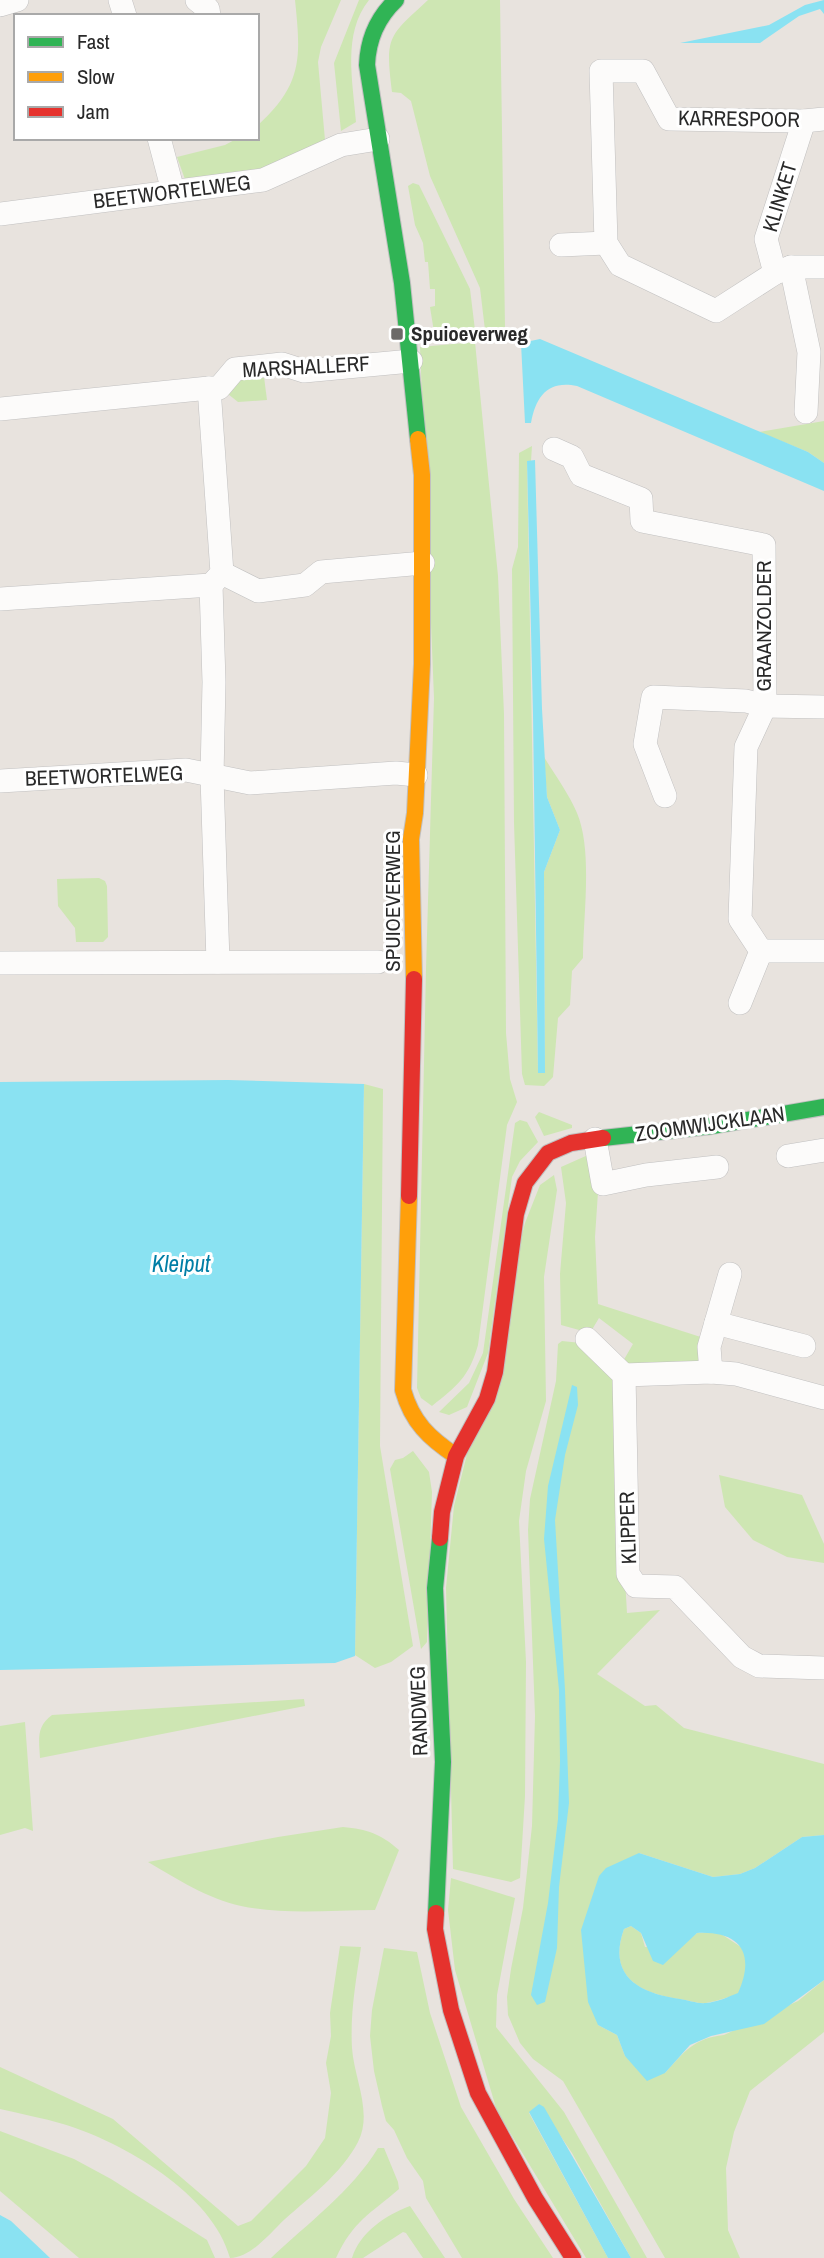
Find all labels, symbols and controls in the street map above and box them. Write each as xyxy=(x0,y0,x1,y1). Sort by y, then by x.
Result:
legend xyxy=(14,14,259,140)
text: Fast xyxy=(77,27,110,56)
text: Slow xyxy=(77,62,115,91)
text: Jam xyxy=(77,97,110,126)
street label: KARRESPOOR xyxy=(678,103,800,134)
street label: KLINKET xyxy=(755,158,804,235)
street label: BEETWORTELWEG xyxy=(92,167,252,216)
place label: Spuioeverweg xyxy=(411,319,528,348)
marker: Spuioeverweg xyxy=(389,326,405,342)
street label: MARSHALLERF xyxy=(242,349,370,384)
street label: GRAANZOLDER xyxy=(749,560,778,692)
street label: BEETWORTELWEG xyxy=(24,758,184,793)
street label: SPUIOEVERWEG xyxy=(378,830,407,972)
street label: ZOOMWIJCKLAAN xyxy=(634,1099,786,1148)
water label: Kleiput xyxy=(152,1248,211,1279)
street label: KLIPPER xyxy=(612,1491,643,1565)
street label: RANDWEG xyxy=(402,1666,435,1756)

